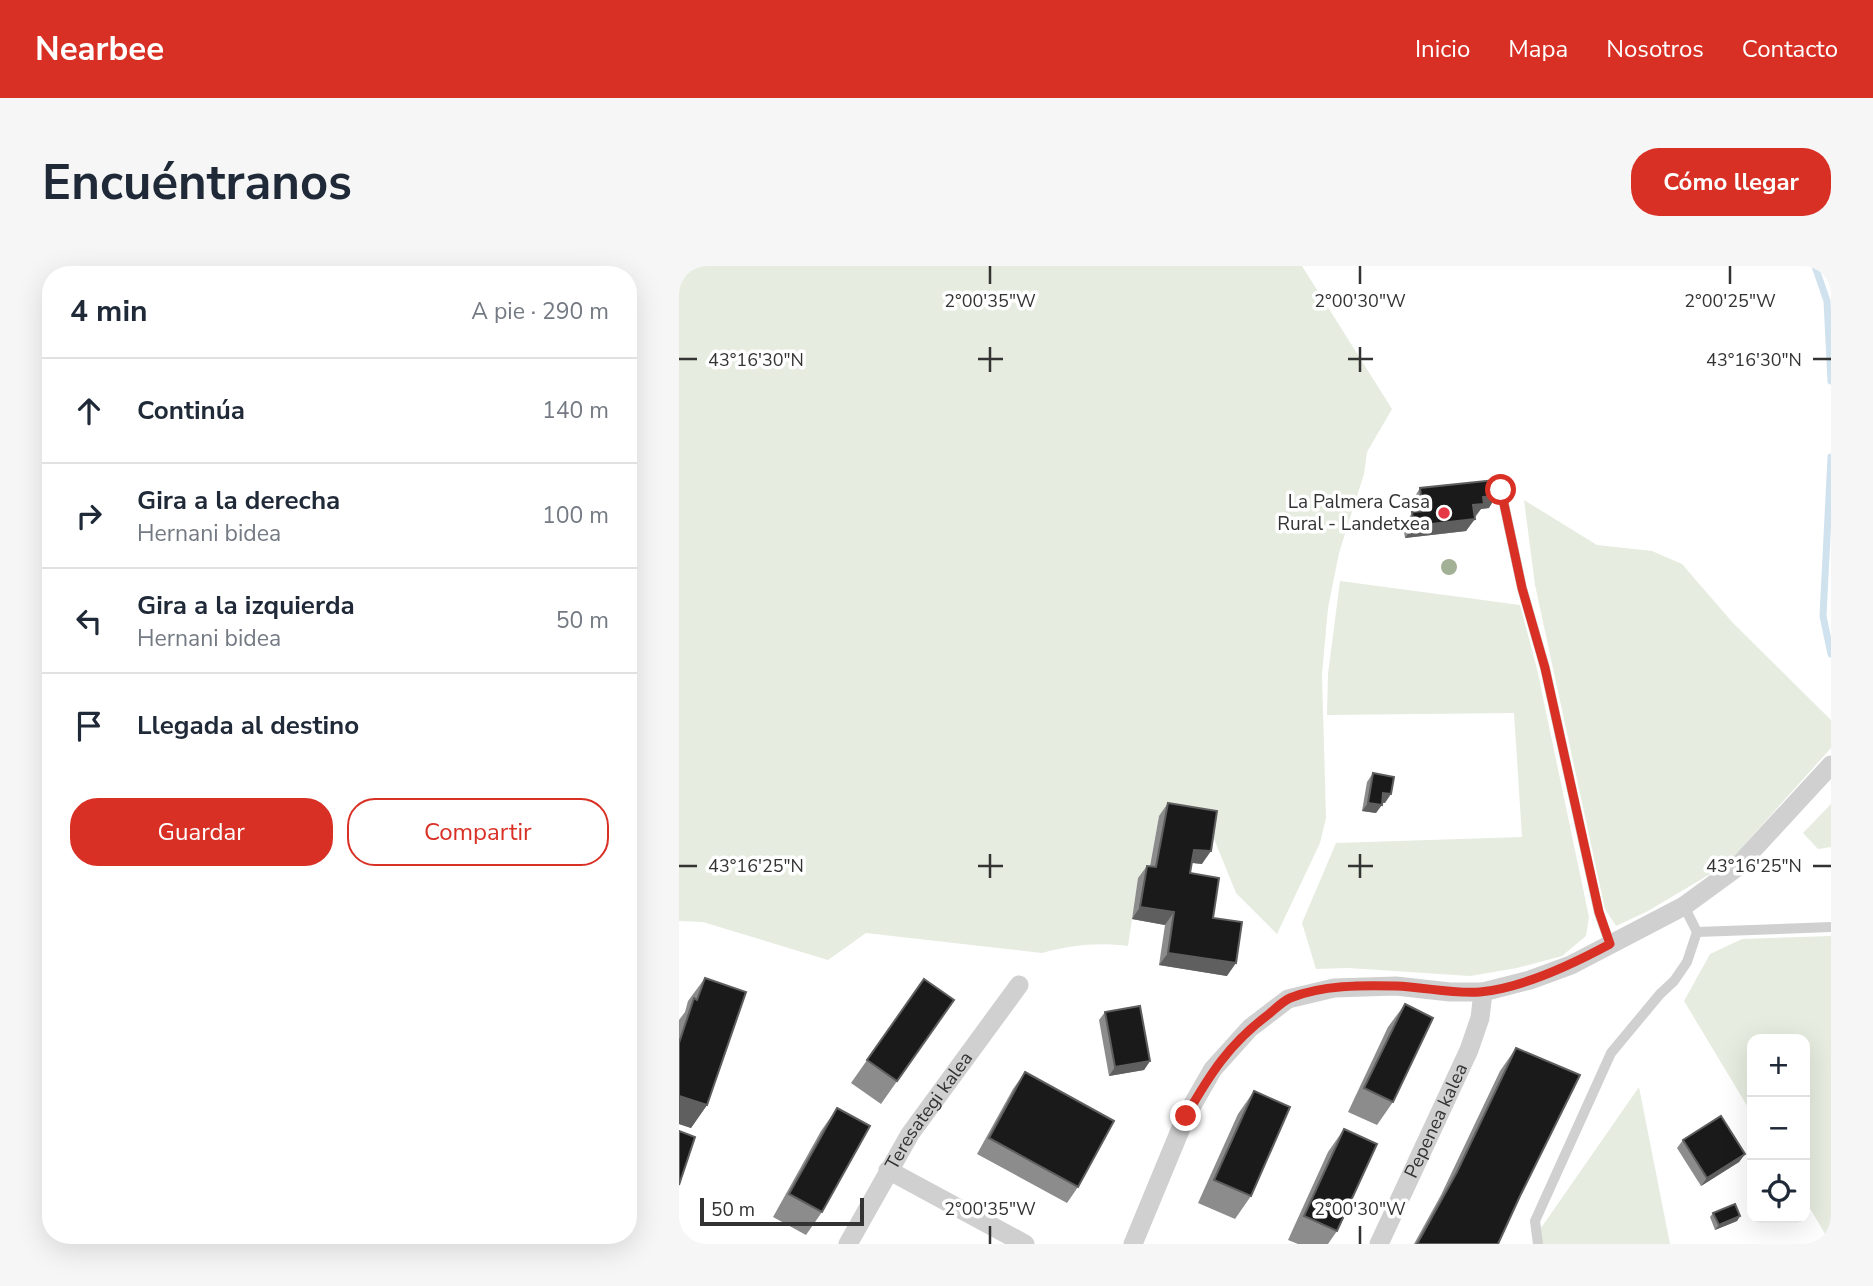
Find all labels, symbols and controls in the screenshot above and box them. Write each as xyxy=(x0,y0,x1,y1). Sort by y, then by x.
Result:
text: Nearbee xyxy=(35,27,164,72)
text: Inicio xyxy=(1415,33,1470,65)
text: Mapa xyxy=(1508,33,1568,65)
text: Nosotros xyxy=(1606,33,1704,65)
text: Contacto xyxy=(1742,33,1838,65)
button: Cómo llegar xyxy=(1631,148,1831,216)
text: Encuéntranos xyxy=(42,149,352,216)
text: 2°00'35"W xyxy=(944,289,1036,313)
text: 2°00'30"W xyxy=(1314,289,1406,313)
text: 2°00'25"W xyxy=(1684,289,1776,313)
text: 4 min xyxy=(70,291,148,332)
text: A pie · 290 m xyxy=(471,296,609,327)
text: 43°16'30"N xyxy=(708,348,804,372)
text: 43°16'30"N xyxy=(1706,348,1802,372)
icon: ahead xyxy=(70,392,108,430)
text: Continúa xyxy=(137,393,245,428)
text: 140 m xyxy=(542,395,609,426)
route start xyxy=(1485,474,1516,505)
text: Gira a la derecha xyxy=(137,483,340,518)
place label: La Palmera Casa Rural - Landetxea xyxy=(1277,489,1430,537)
icon: right xyxy=(70,497,108,535)
text: 100 m xyxy=(542,500,609,531)
marker: La Palmera Casa Rural - Landetxea xyxy=(1436,505,1452,521)
text: Hernani bidea xyxy=(137,518,281,549)
text: Gira a la izquierda xyxy=(137,588,355,623)
icon: left xyxy=(70,602,108,640)
text: 50 m xyxy=(556,605,609,636)
text: Hernani bidea xyxy=(137,623,281,654)
icon: arrive xyxy=(70,707,108,745)
text: Llegada al destino xyxy=(137,708,359,743)
button: Guardar xyxy=(70,798,333,866)
button: Compartir xyxy=(347,798,609,866)
text: 43°16'25"N xyxy=(708,854,804,878)
text: 43°16'25"N xyxy=(1706,854,1802,878)
map controls xyxy=(1747,1034,1810,1223)
button: + xyxy=(1747,1034,1810,1097)
street label: Teresategi kalea xyxy=(879,1046,979,1175)
street label: Pepenea kalea xyxy=(1398,1059,1474,1182)
button: − xyxy=(1747,1097,1810,1160)
route end xyxy=(1170,1100,1201,1131)
button: locate xyxy=(1747,1160,1810,1223)
scale bar xyxy=(700,1195,865,1227)
text: 50 m xyxy=(711,1197,755,1223)
text: 2°00'35"W xyxy=(944,1197,1036,1221)
text: 2°00'30"W xyxy=(1314,1197,1406,1221)

